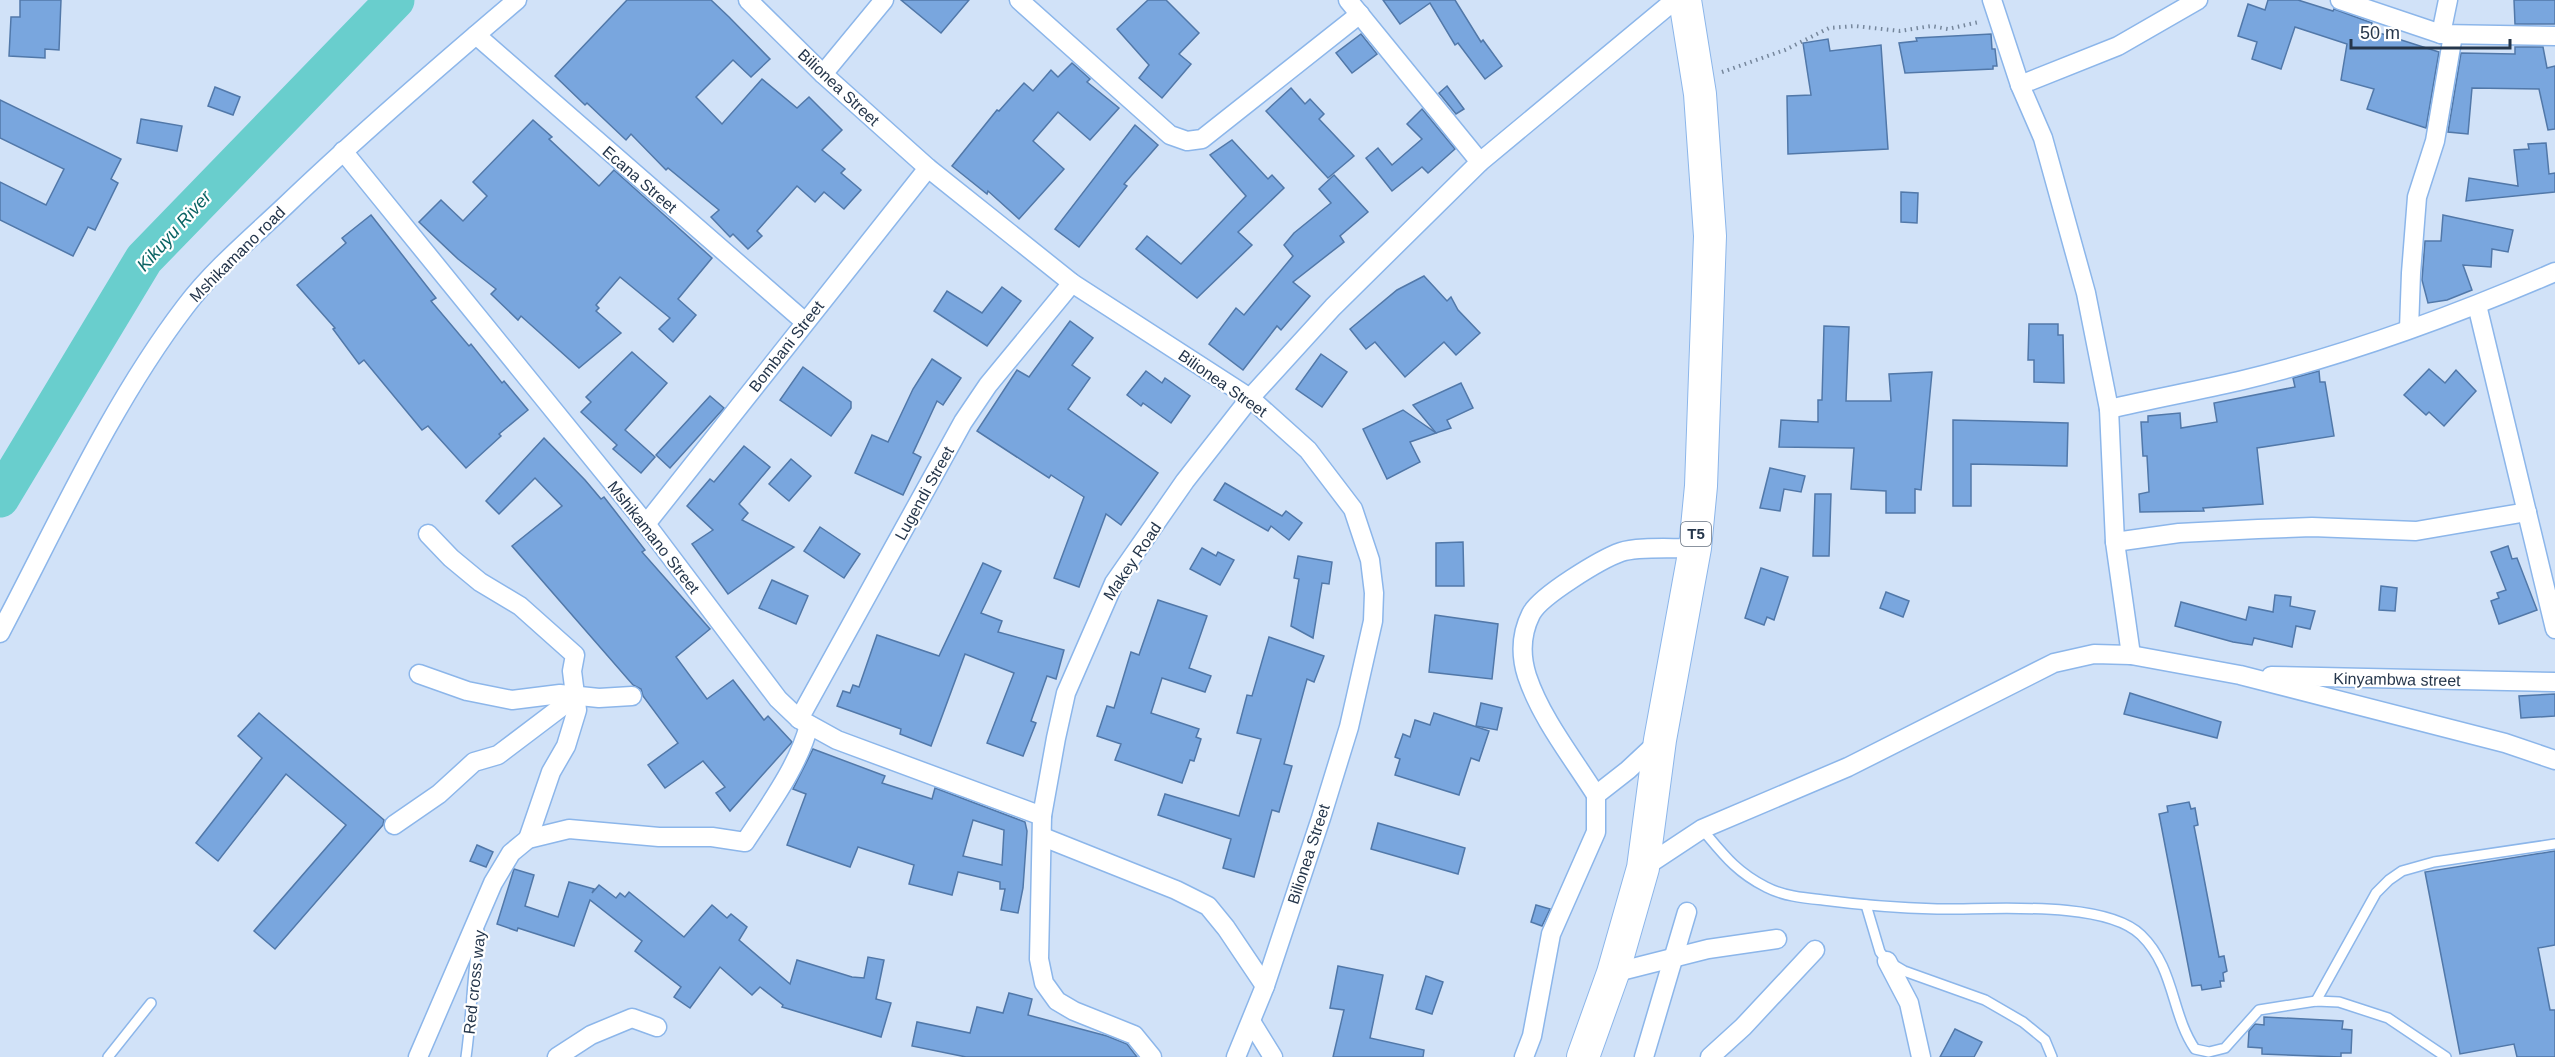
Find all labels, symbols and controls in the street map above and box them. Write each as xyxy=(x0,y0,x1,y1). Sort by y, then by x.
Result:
scale bar xyxy=(2351,12,2510,50)
text: 50 m xyxy=(2360,23,2400,43)
street label: Bilionea Street xyxy=(795,46,883,129)
street label: Ecana Street xyxy=(599,143,681,216)
water label: Kikuyu River xyxy=(133,186,216,275)
street label: Mshikamano road xyxy=(186,203,288,305)
street label: Bombani Street xyxy=(746,297,827,395)
street label: Bilionea Street xyxy=(1175,347,1271,421)
street label: Lugendi Street xyxy=(892,443,957,543)
street label: Mshikamano Street xyxy=(604,478,703,597)
street label: Makey Road xyxy=(1100,519,1165,603)
road number: T5 xyxy=(1681,522,1711,546)
street label: Kinyambwa street xyxy=(2333,670,2461,689)
street label: Bilionea Street xyxy=(1284,802,1333,906)
street label: Red cross way xyxy=(461,929,488,1035)

